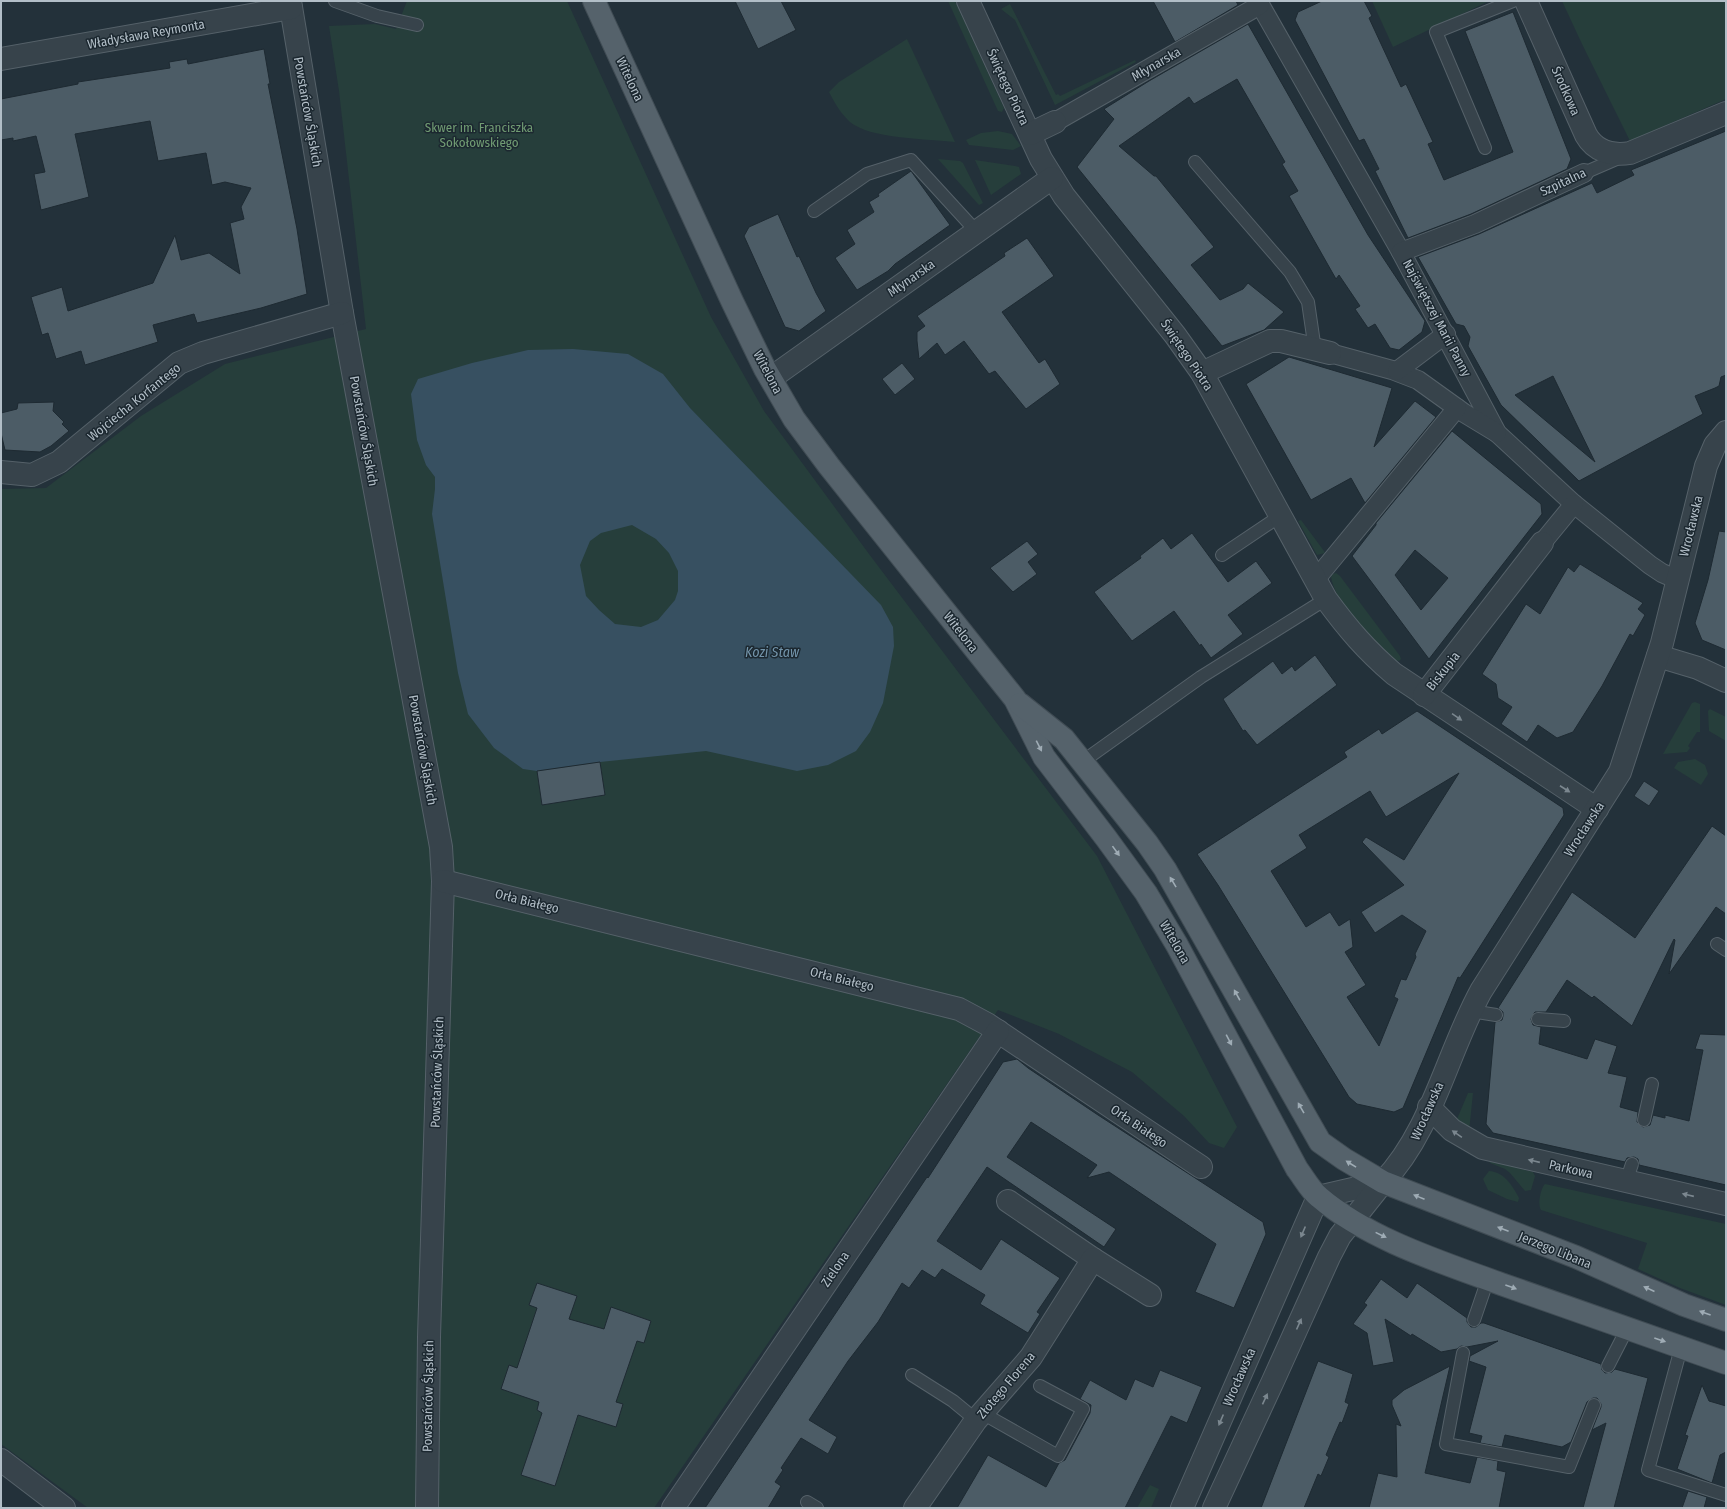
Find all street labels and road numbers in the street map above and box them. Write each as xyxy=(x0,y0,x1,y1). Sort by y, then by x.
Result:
street label: Władysława Reymonta xyxy=(86,16,206,52)
street label: Młynarska xyxy=(1129,44,1183,84)
street label: Świętego Piotra xyxy=(984,46,1032,128)
street label: Witelona xyxy=(613,55,647,103)
street label: Powstańców Śląskich xyxy=(291,56,325,168)
street label: Środkowa xyxy=(1549,64,1583,118)
street label: Szpitalna xyxy=(1538,165,1588,199)
street label: Młynarska xyxy=(884,256,938,300)
street label: Najświętszej Marii Panny xyxy=(1400,257,1474,379)
street label: Świętego Piotra xyxy=(1158,317,1216,393)
street label: Witelona xyxy=(750,348,786,396)
street label: Wojciecha Korfantego xyxy=(85,360,184,444)
street label: Powstańców Śląskich xyxy=(347,375,381,487)
street label: Wrocławska xyxy=(1676,494,1706,558)
street label: Witelona xyxy=(941,609,981,655)
street label: Biskupia xyxy=(1423,649,1463,693)
street label: Powstańców Śląskich xyxy=(406,694,440,806)
street label: Wrocławska xyxy=(1561,799,1607,859)
street label: Orła Białego xyxy=(494,886,561,916)
street label: Witelona xyxy=(1157,918,1193,966)
street label: Orła Białego xyxy=(809,964,876,994)
street label: Powstańców Śląskich xyxy=(428,1016,446,1128)
street label: Wrocławska xyxy=(1407,1079,1447,1143)
street label: Orła Białego xyxy=(1108,1102,1170,1151)
street label: Parkowa xyxy=(1548,1157,1594,1181)
street label: Jerzego Libana xyxy=(1516,1229,1594,1271)
street label: Zielona xyxy=(818,1249,852,1289)
street label: Powstańców Śląskich xyxy=(420,1340,436,1452)
street label: Wrocławska xyxy=(1219,1345,1259,1409)
street label: Złotego Florena xyxy=(974,1349,1038,1421)

